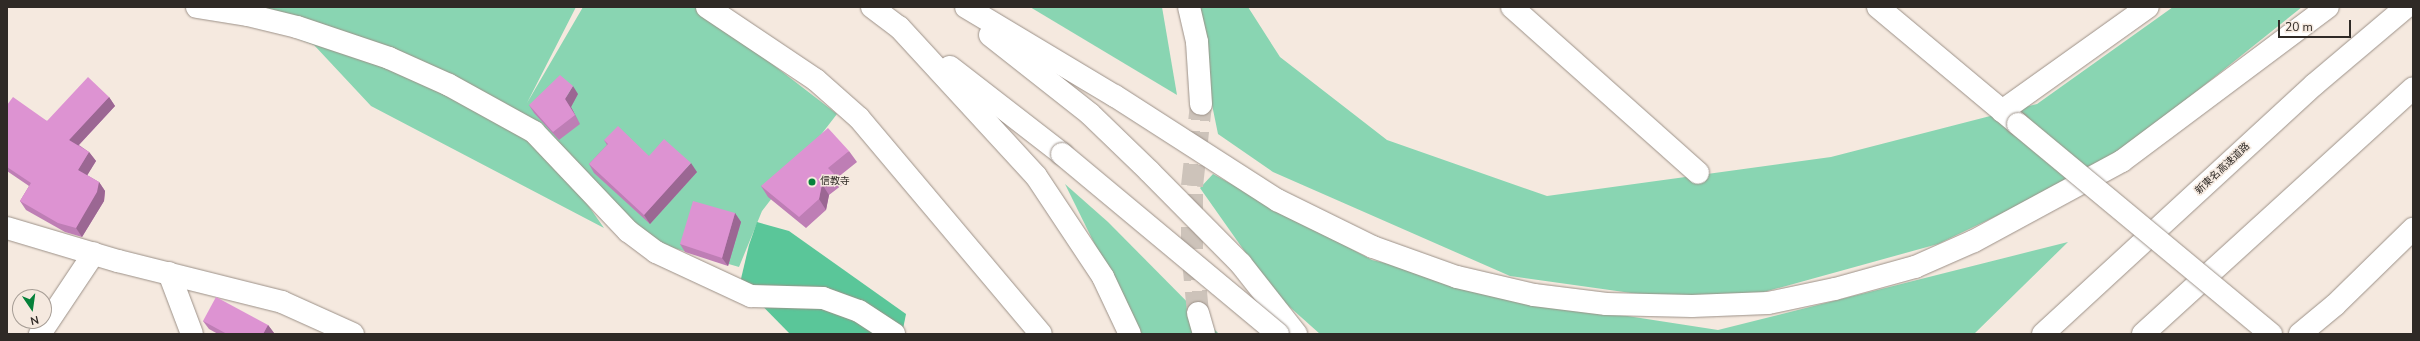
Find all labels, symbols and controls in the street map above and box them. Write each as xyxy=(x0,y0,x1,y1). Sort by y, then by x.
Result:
scale bar xyxy=(2280,12,2353,38)
text: 20 m xyxy=(2285,19,2313,35)
street label: 新東名高速道路 xyxy=(2193,141,2253,197)
place label: 信教寺 xyxy=(820,176,850,188)
marker: 信教寺 xyxy=(807,177,817,187)
north arrow xyxy=(12,289,52,329)
text: N xyxy=(29,312,40,328)

